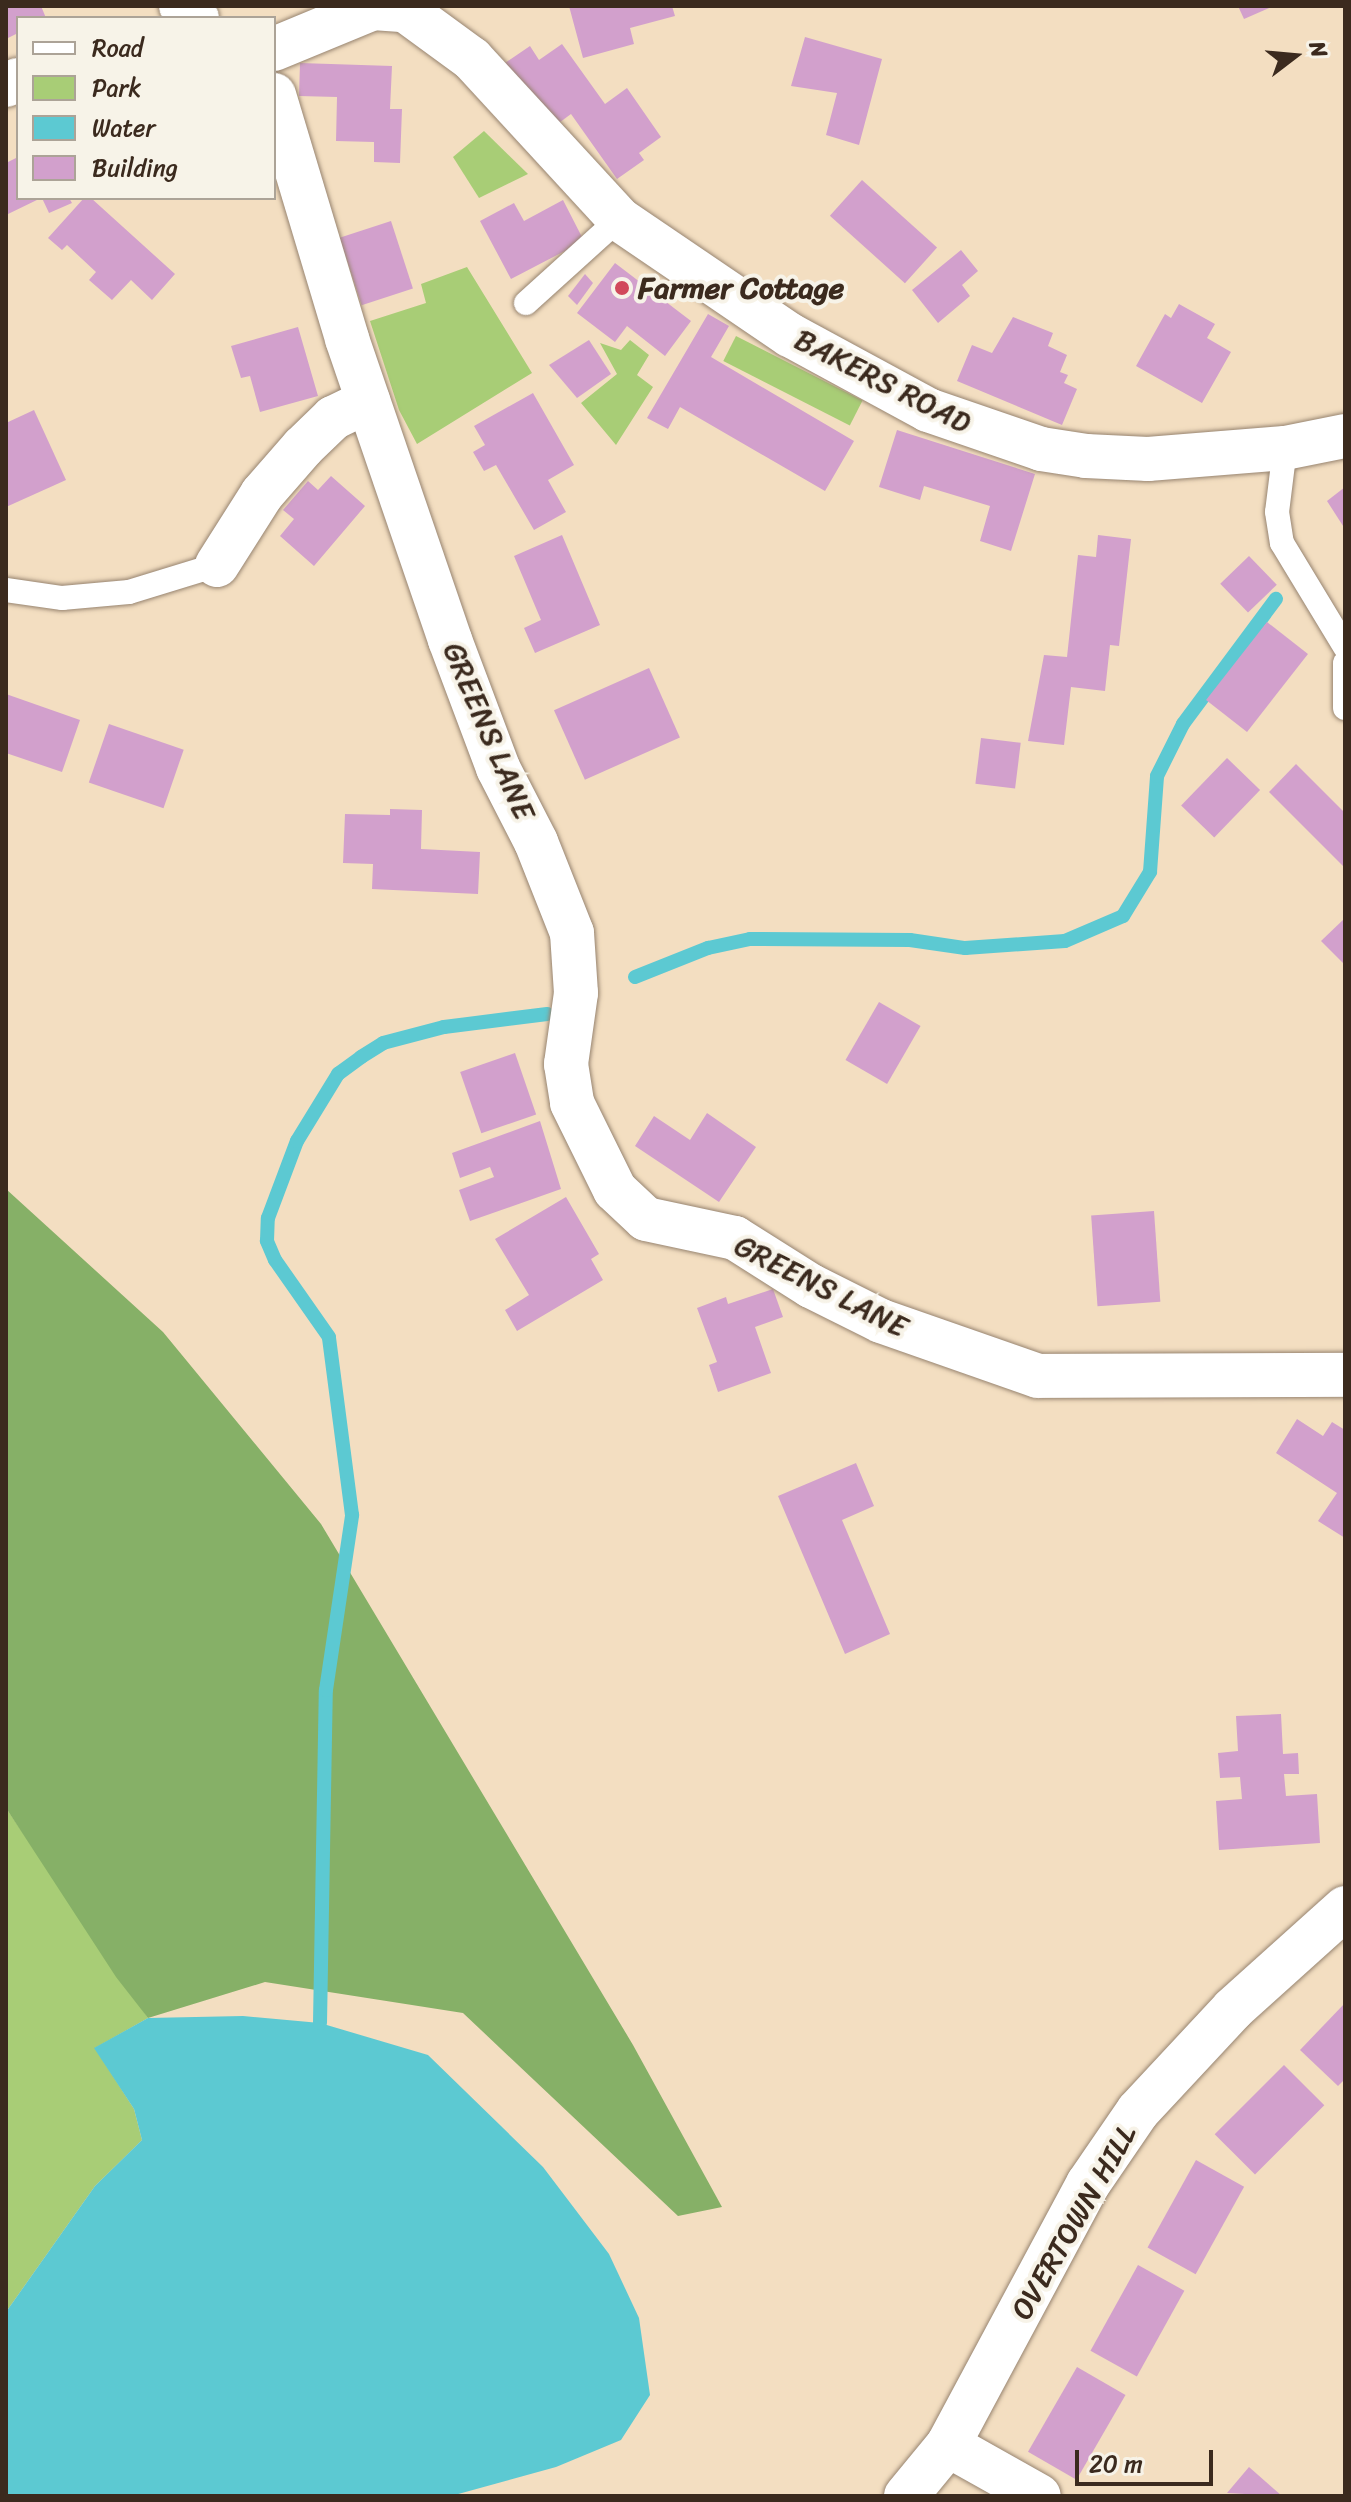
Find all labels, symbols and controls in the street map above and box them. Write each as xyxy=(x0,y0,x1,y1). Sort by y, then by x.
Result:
legend xyxy=(16,16,276,200)
north arrow xyxy=(1255,16,1335,96)
text: Road xyxy=(92,27,143,69)
text: N xyxy=(1298,37,1339,62)
text: Park xyxy=(92,67,141,109)
text: Water xyxy=(92,107,155,149)
text: Building xyxy=(92,147,178,189)
place label: Farmer Cottage xyxy=(638,270,844,306)
marker: Farmer Cottage xyxy=(613,279,631,297)
street label: BAKERS ROAD xyxy=(789,321,977,441)
street label: GREENS LANE xyxy=(435,637,543,825)
street label: GREENS LANE xyxy=(729,1227,913,1345)
street label: OVERTOWN HILL xyxy=(1004,2118,1144,2326)
scale bar xyxy=(1079,2434,1217,2484)
text: 20 m xyxy=(1089,2443,1143,2485)

